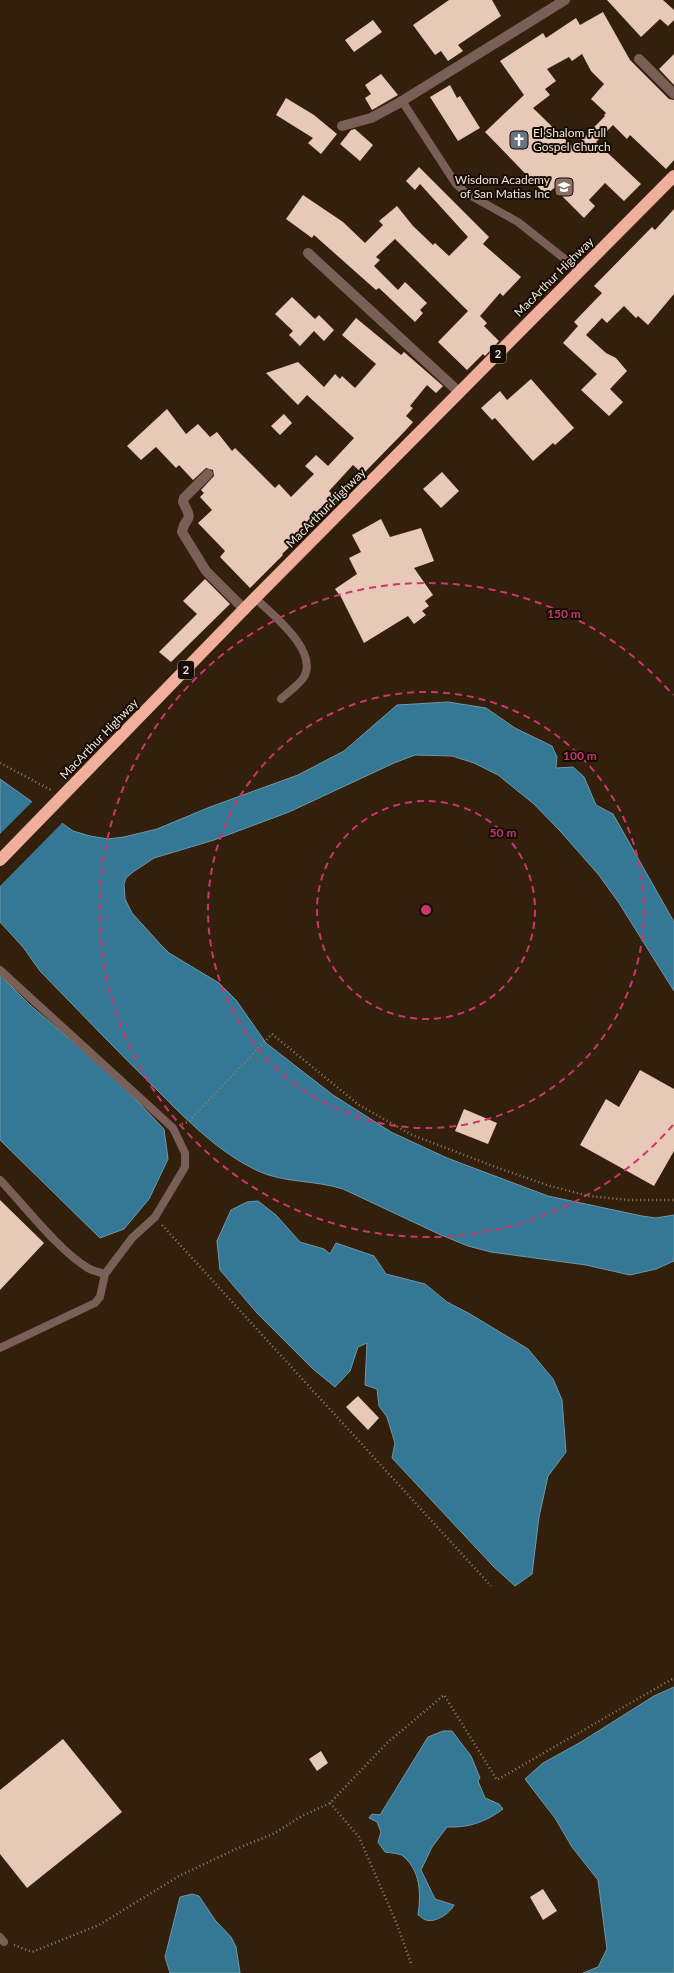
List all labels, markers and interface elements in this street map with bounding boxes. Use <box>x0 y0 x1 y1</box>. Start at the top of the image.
place label: El Shalom Full Gospel Church <box>533 125 611 154</box>
church icon: El Shalom Full Gospel Church <box>508 129 530 151</box>
place label: Wisdom Academy of San Matias Inc <box>455 172 551 201</box>
school or university icon: Wisdom Academy of San Matias Inc <box>553 176 575 198</box>
street label: MacArthur Highway <box>511 233 597 320</box>
road number: 2 <box>490 345 506 363</box>
street label: MacArthur Highway <box>283 464 369 551</box>
text: 150 m <box>547 606 581 621</box>
road number: 2 <box>178 661 194 679</box>
street label: MacArthur Highway <box>56 695 141 782</box>
text: 100 m <box>563 748 597 763</box>
text: 50 m <box>490 825 516 840</box>
centre of rings <box>419 903 433 917</box>

